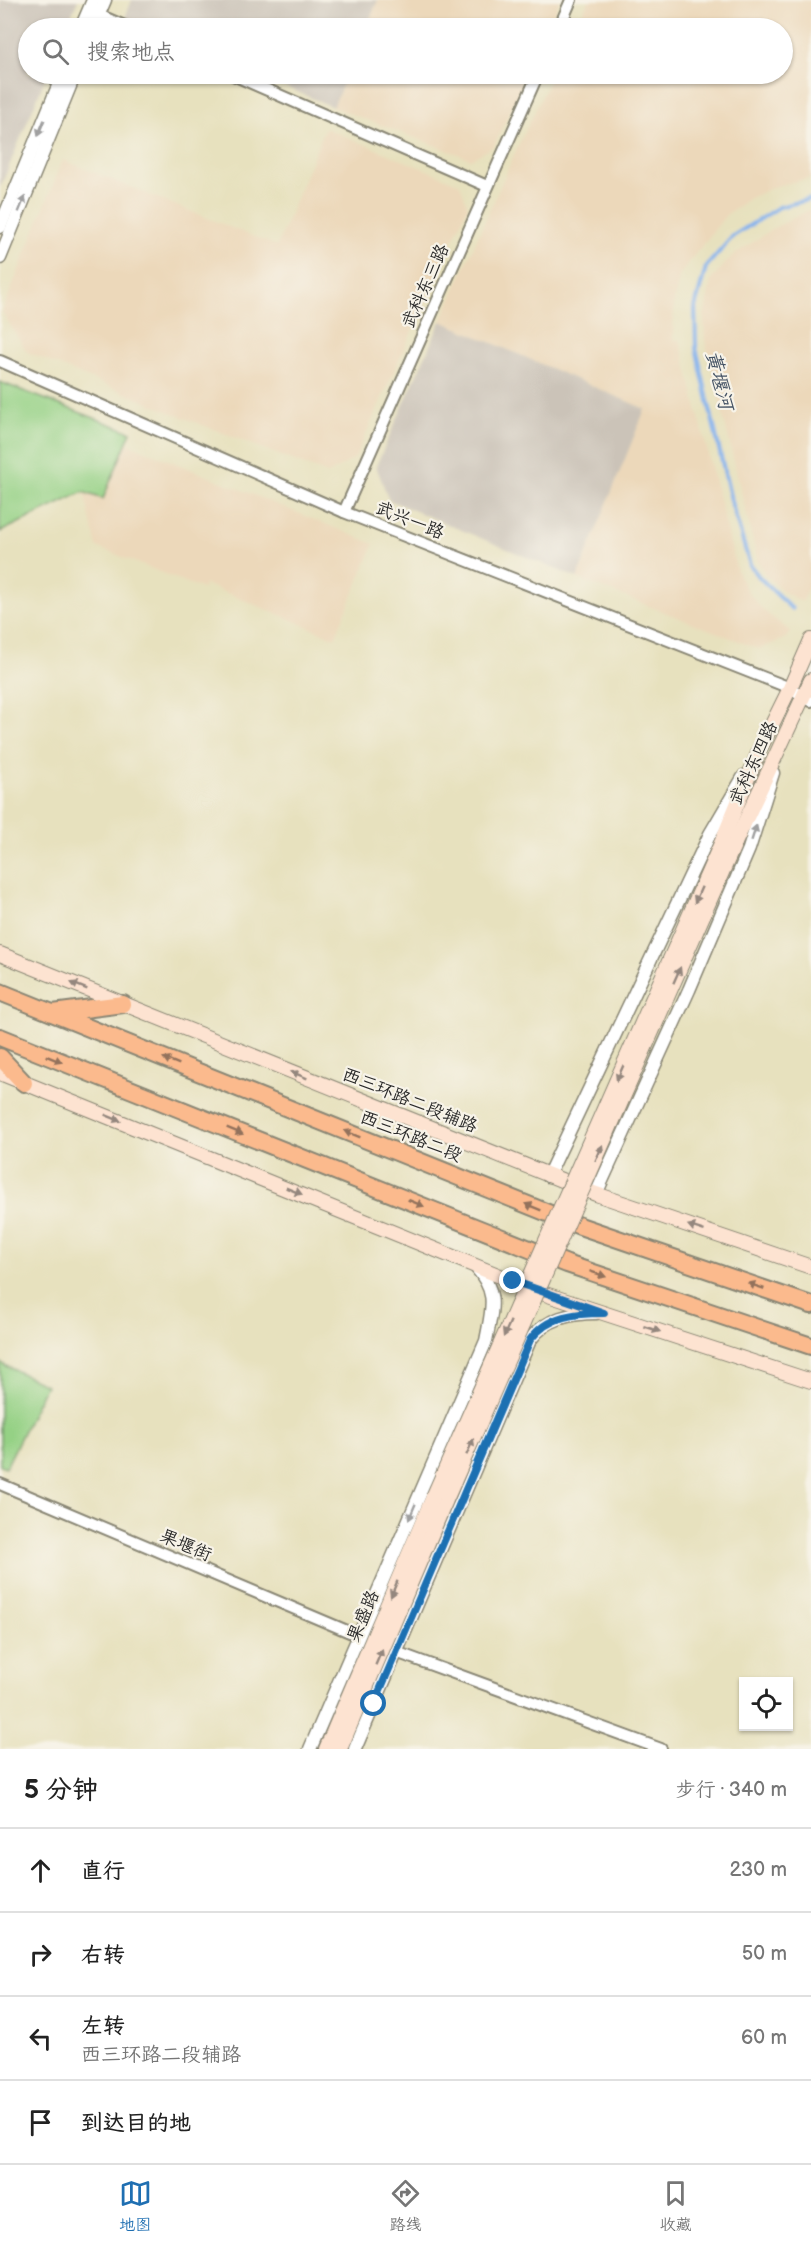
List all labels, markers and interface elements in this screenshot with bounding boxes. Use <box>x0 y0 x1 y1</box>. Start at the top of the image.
search box <box>18 18 793 84</box>
icon: search <box>39 35 72 68</box>
text: 搜索地点 <box>87 39 175 66</box>
one-way arrow <box>36 119 46 137</box>
one-way arrow <box>17 194 27 212</box>
street label: 武科东三路 <box>398 241 453 332</box>
water label: 黄堰河 <box>700 348 739 415</box>
street label: 武兴一路 <box>373 497 447 544</box>
street label: 武科东四路 <box>725 718 782 808</box>
one-way arrow <box>750 824 759 842</box>
one-way arrow <box>693 886 702 904</box>
one-way arrow <box>673 966 682 983</box>
one-way arrow <box>70 981 88 990</box>
one-way arrow <box>46 1054 64 1064</box>
one-way arrow <box>162 1056 180 1065</box>
street label: 西三环路二段辅路 <box>339 1063 481 1137</box>
one-way arrow <box>615 1065 624 1082</box>
one-way arrow <box>289 1070 307 1080</box>
street label: 西三环路二段 <box>357 1106 465 1166</box>
one-way arrow <box>104 1114 122 1123</box>
one-way arrow <box>227 1126 245 1136</box>
one-way arrow <box>342 1129 360 1139</box>
one-way arrow <box>595 1144 604 1162</box>
one-way arrow <box>285 1186 303 1196</box>
one-way arrow <box>408 1199 426 1209</box>
one-way arrow <box>523 1202 541 1212</box>
one-way arrow <box>687 1223 705 1233</box>
route end <box>499 1267 525 1293</box>
one-way arrow <box>589 1270 607 1279</box>
one-way arrow <box>747 1281 765 1291</box>
one-way arrow <box>502 1320 512 1338</box>
one-way arrow <box>643 1324 661 1334</box>
one-way arrow <box>465 1438 474 1455</box>
one-way arrow <box>407 1503 417 1521</box>
street label: 果堰街 <box>157 1525 215 1566</box>
one-way arrow <box>389 1581 399 1599</box>
street label: 果盛路 <box>343 1587 384 1645</box>
one-way arrow <box>374 1647 384 1665</box>
map controls <box>739 1677 793 1731</box>
button: locate <box>739 1677 793 1731</box>
route start <box>360 1690 386 1716</box>
text: 5 分钟 <box>24 1775 98 1806</box>
text: 步行 · 340 m <box>676 1778 787 1802</box>
icon: ahead <box>24 1854 57 1887</box>
text: 直行 <box>81 1858 125 1885</box>
text: 230 m <box>730 1858 787 1882</box>
icon: right <box>24 1938 57 1971</box>
text: 右转 <box>81 1942 125 1969</box>
text: 50 m <box>742 1942 787 1966</box>
text: 左转 <box>81 2013 125 2040</box>
icon: left <box>24 2022 57 2055</box>
text: 60 m <box>741 2026 787 2050</box>
text: 西三环路二段辅路 <box>81 2043 241 2067</box>
icon: arrive <box>24 2106 57 2139</box>
text: 到达目的地 <box>81 2110 191 2137</box>
tab: 地图 <box>119 2177 152 2235</box>
tab: 路线 <box>389 2177 422 2235</box>
tab: 收藏 <box>659 2177 692 2235</box>

